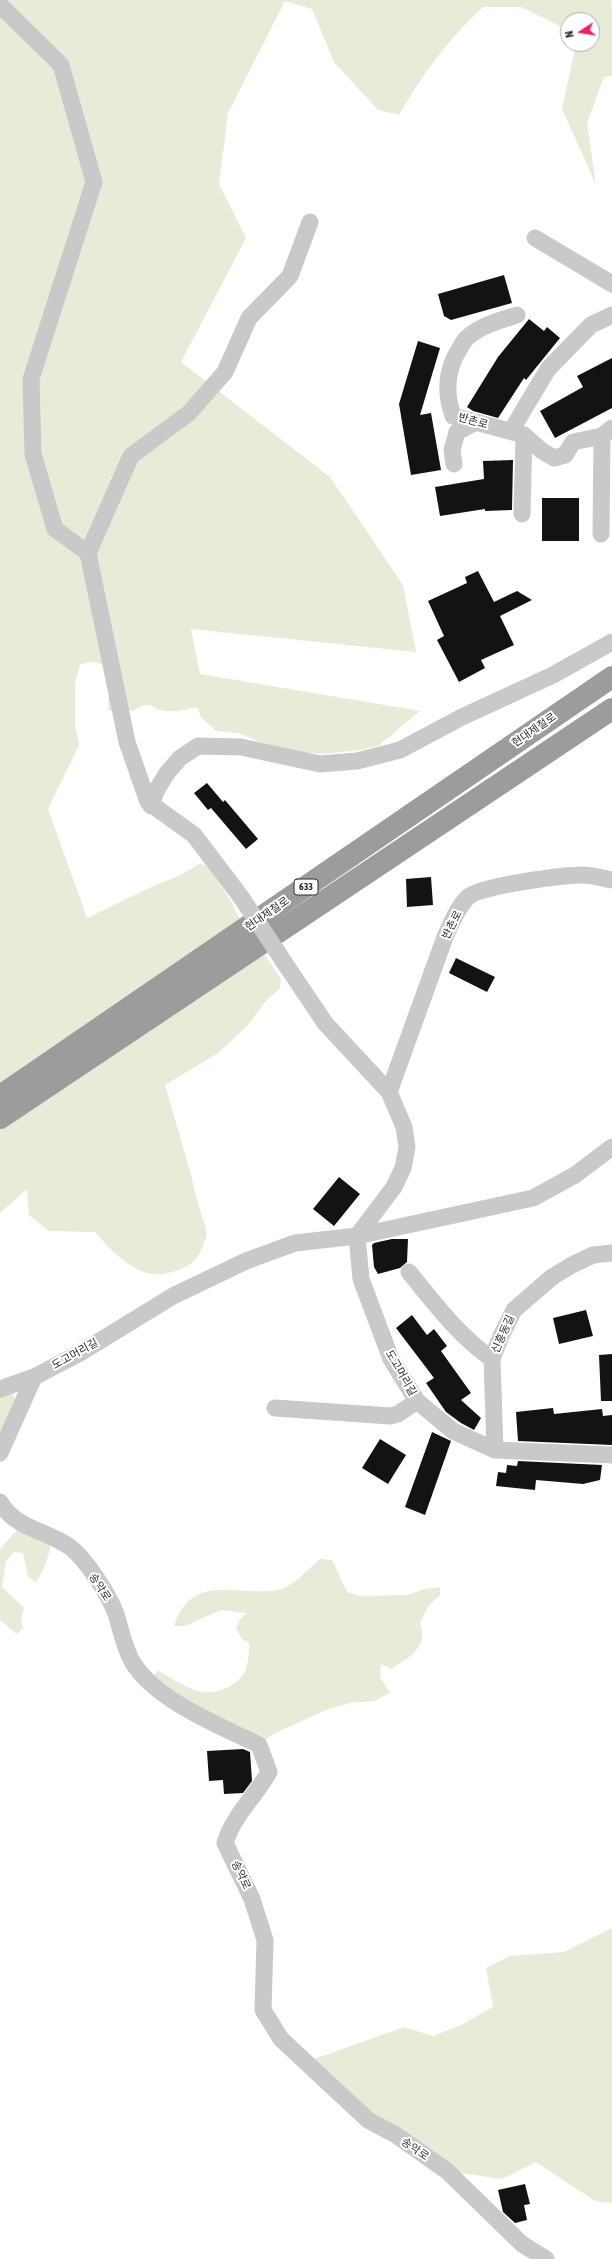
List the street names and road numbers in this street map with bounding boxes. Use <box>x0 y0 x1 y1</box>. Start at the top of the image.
street label: 반촌로 <box>457 410 489 432</box>
street label: 현대제철로 <box>509 710 559 750</box>
road number: 633 <box>294 879 318 895</box>
street label: 현대제철로 <box>242 894 292 934</box>
street label: 반촌로 <box>439 908 465 942</box>
street label: 신흥동길 <box>489 1313 517 1355</box>
street label: 도고머리길 <box>50 1336 100 1372</box>
street label: 도고머리길 <box>383 1348 419 1398</box>
street label: 송악로 <box>86 1571 114 1603</box>
street label: 송악로 <box>229 1858 253 1892</box>
street label: 송악로 <box>399 2135 431 2163</box>

